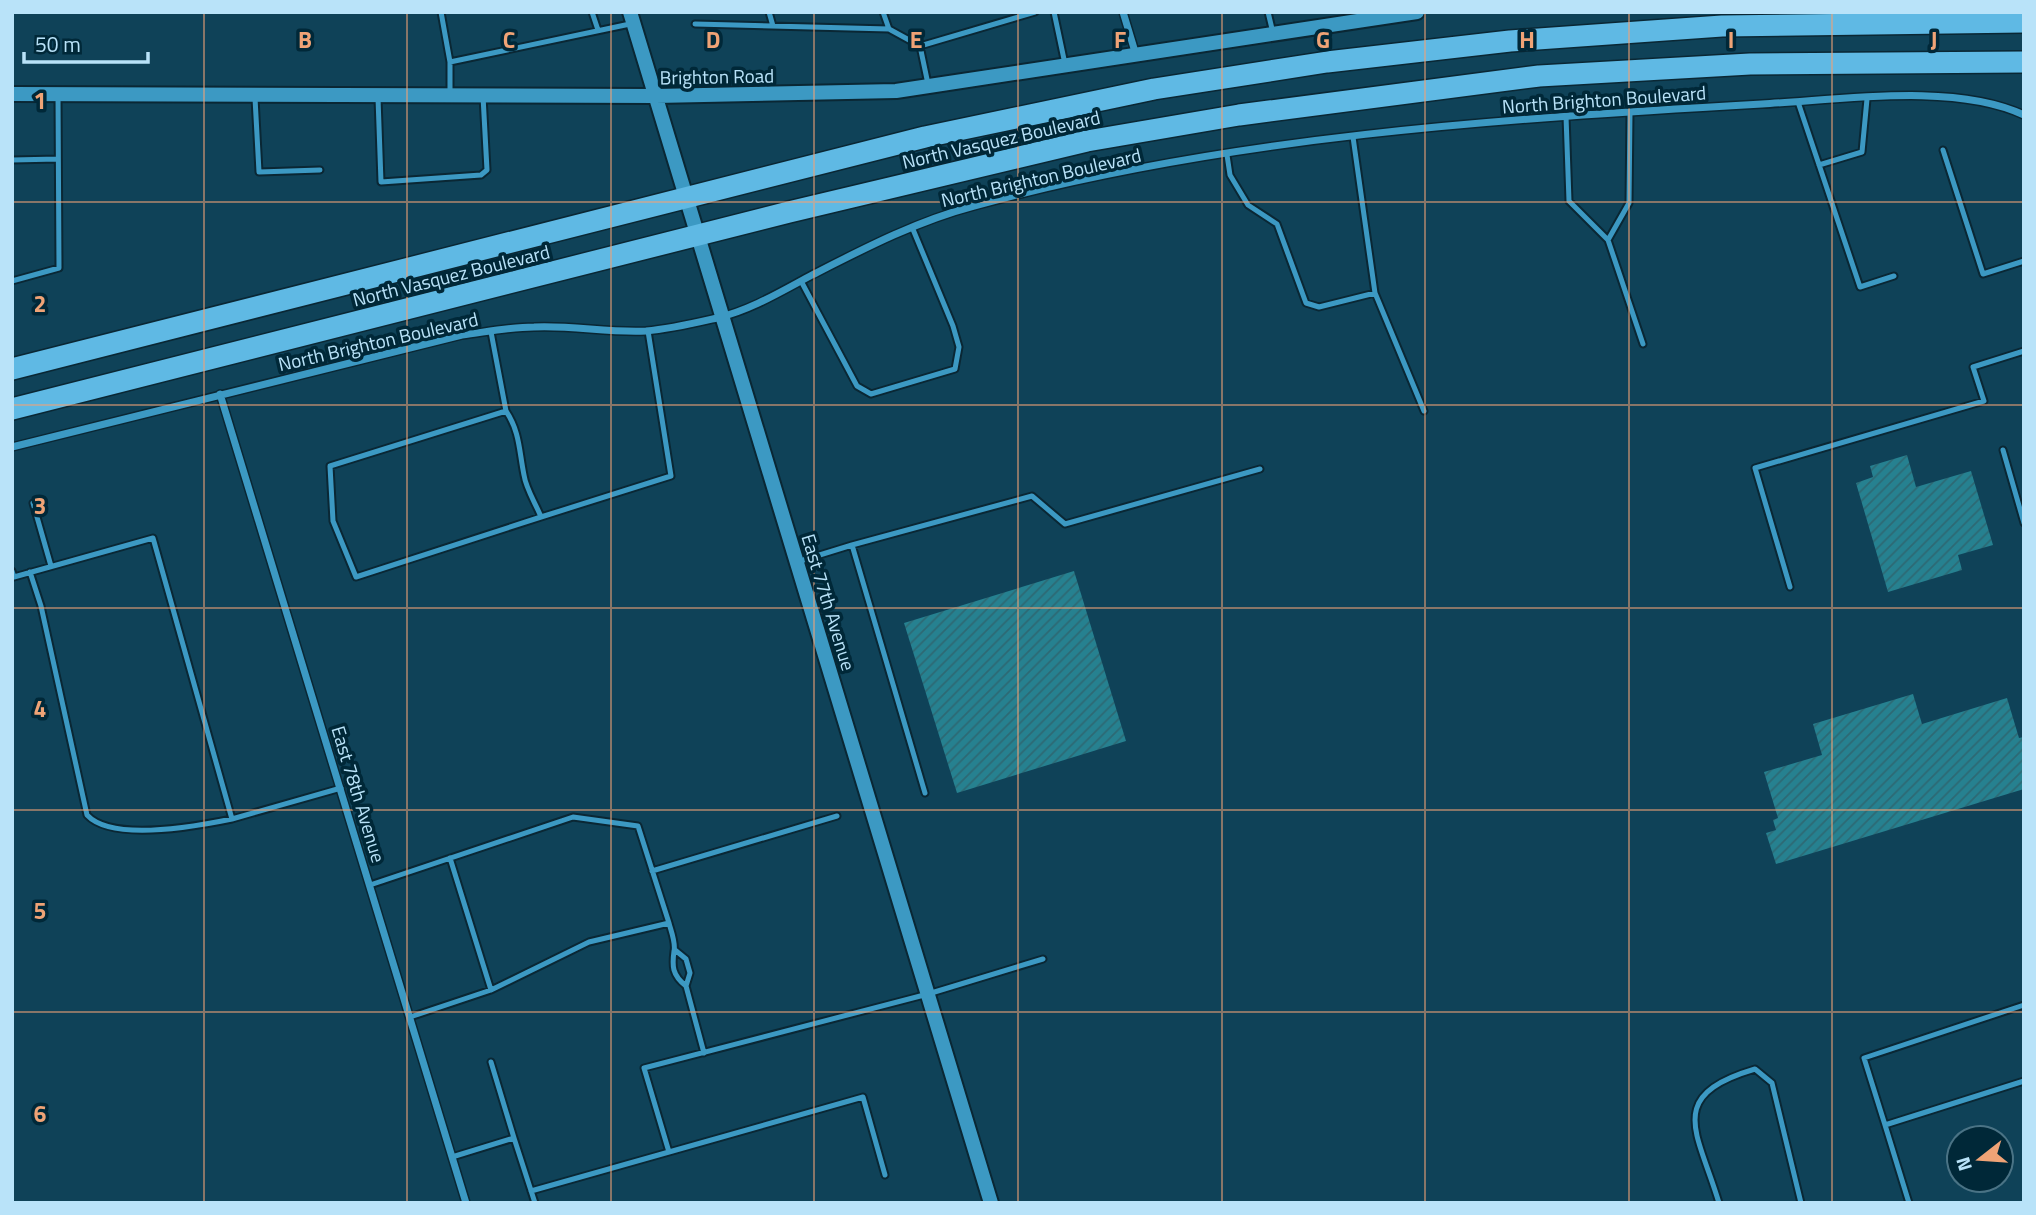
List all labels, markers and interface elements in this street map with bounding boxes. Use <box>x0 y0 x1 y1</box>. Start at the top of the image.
scale bar <box>24 21 149 65</box>
text: B <box>298 22 312 57</box>
text: C <box>503 22 515 57</box>
text: D <box>706 22 720 57</box>
text: E <box>910 22 922 57</box>
text: F <box>1114 22 1126 57</box>
text: G <box>1316 22 1330 57</box>
text: H <box>1519 22 1535 57</box>
text: I <box>1728 22 1734 57</box>
text: J <box>1931 22 1937 57</box>
text: 50 m <box>35 28 81 60</box>
street label: Brighton Road <box>659 61 775 91</box>
street label: North Brighton Boulevard <box>1501 77 1707 121</box>
text: 1 <box>34 83 46 118</box>
street label: North Vasquez Boulevard <box>899 102 1103 176</box>
street label: North Brighton Boulevard <box>938 140 1144 214</box>
street label: North Vasquez Boulevard <box>349 236 553 314</box>
text: 2 <box>34 286 46 321</box>
street label: North Brighton Boulevard <box>275 304 481 378</box>
text: 3 <box>34 488 46 523</box>
street label: East 77th Avenue <box>794 530 864 674</box>
text: 4 <box>34 691 46 726</box>
street label: East 78th Avenue <box>324 722 394 866</box>
text: 5 <box>34 893 46 928</box>
text: 6 <box>34 1096 47 1131</box>
north arrow <box>1945 1124 2015 1194</box>
text: N <box>1947 1154 1979 1175</box>

